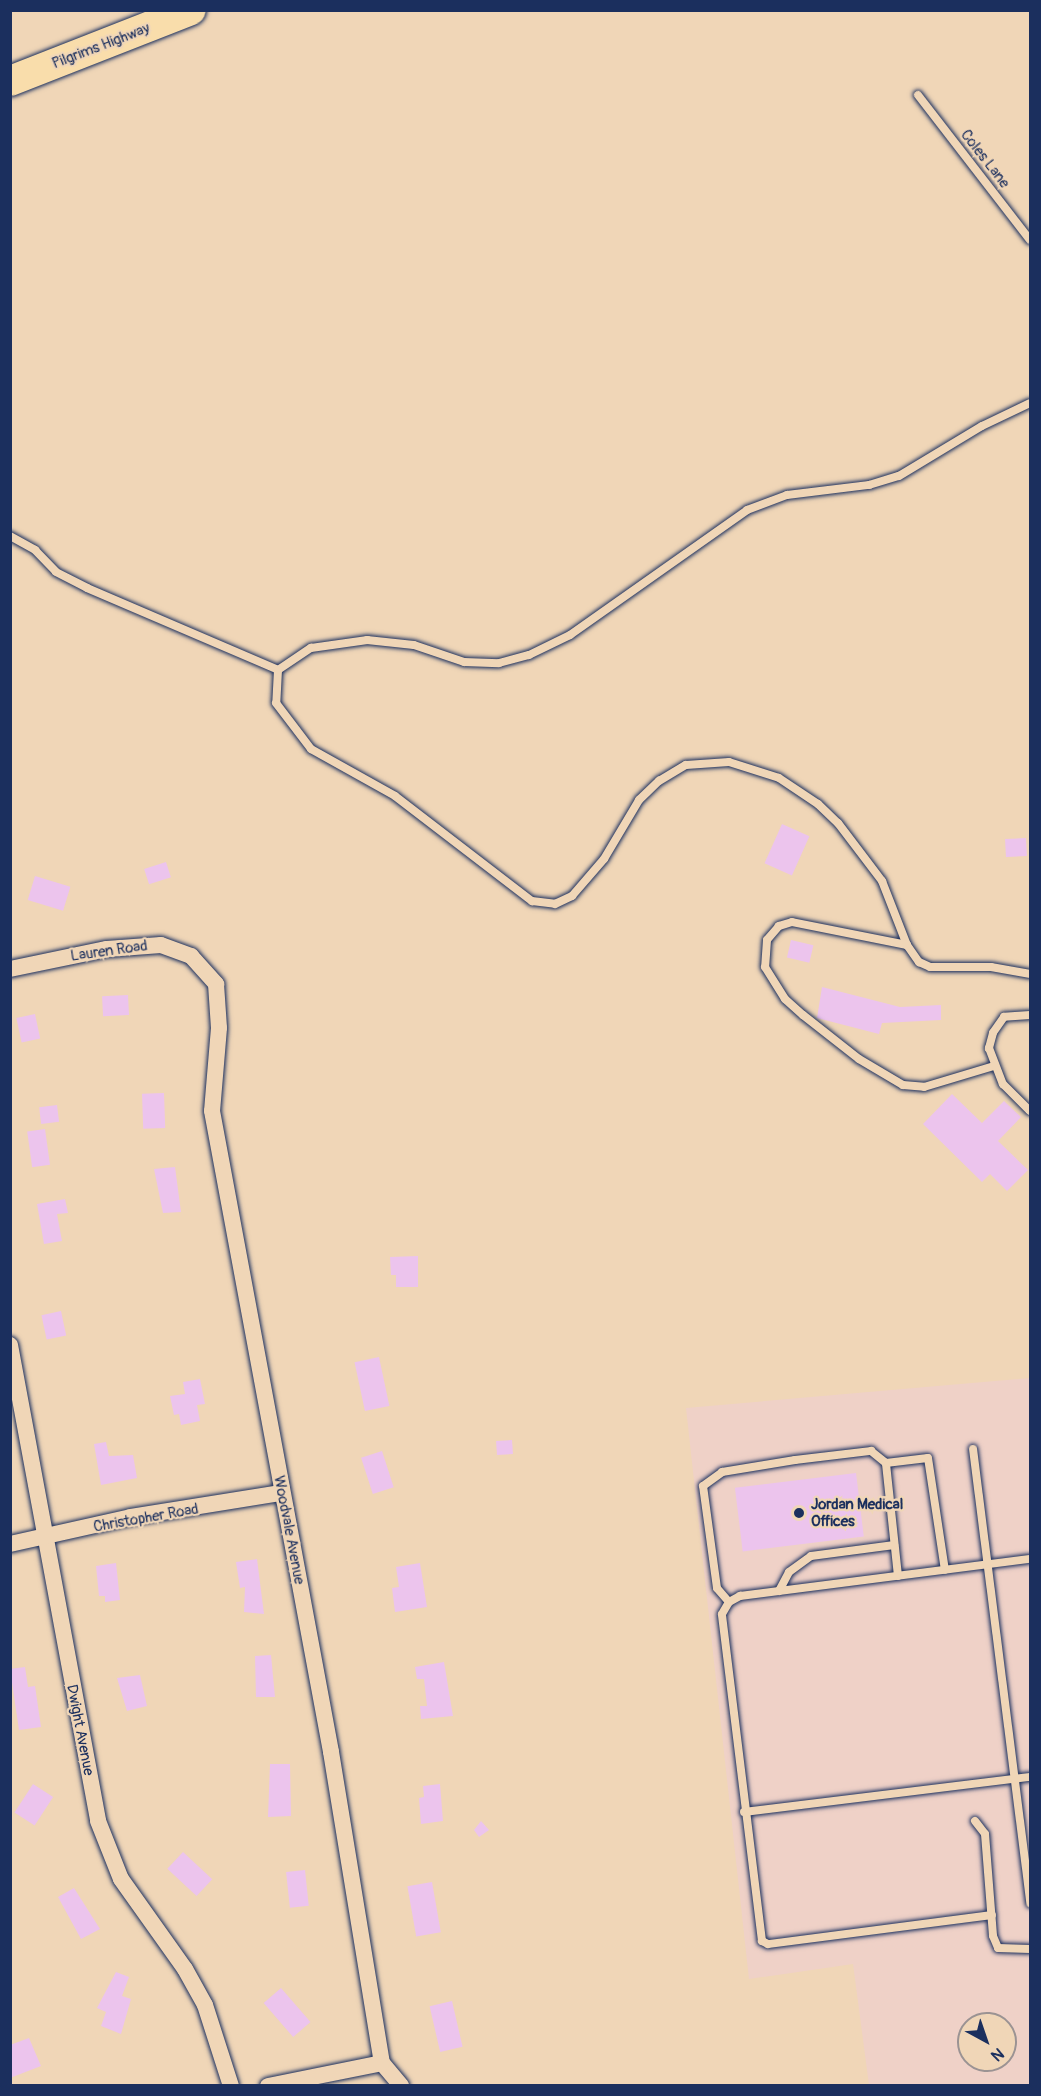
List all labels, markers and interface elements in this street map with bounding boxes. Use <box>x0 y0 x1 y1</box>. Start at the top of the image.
street label: Pilgrims Highway <box>50 19 152 73</box>
street label: Coles Lane <box>957 126 1013 192</box>
street label: Lauren Road <box>69 937 149 965</box>
street label: Woodvale Avenue <box>270 1474 308 1586</box>
place label: Jordan Medical Offices <box>811 1495 903 1530</box>
street label: Christopher Road <box>92 1500 200 1536</box>
marker: Jordan Medical Offices <box>792 1506 806 1520</box>
street label: Dwight Avenue <box>62 1683 98 1777</box>
north arrow <box>957 2012 1017 2072</box>
text: N <box>987 2043 1008 2065</box>

